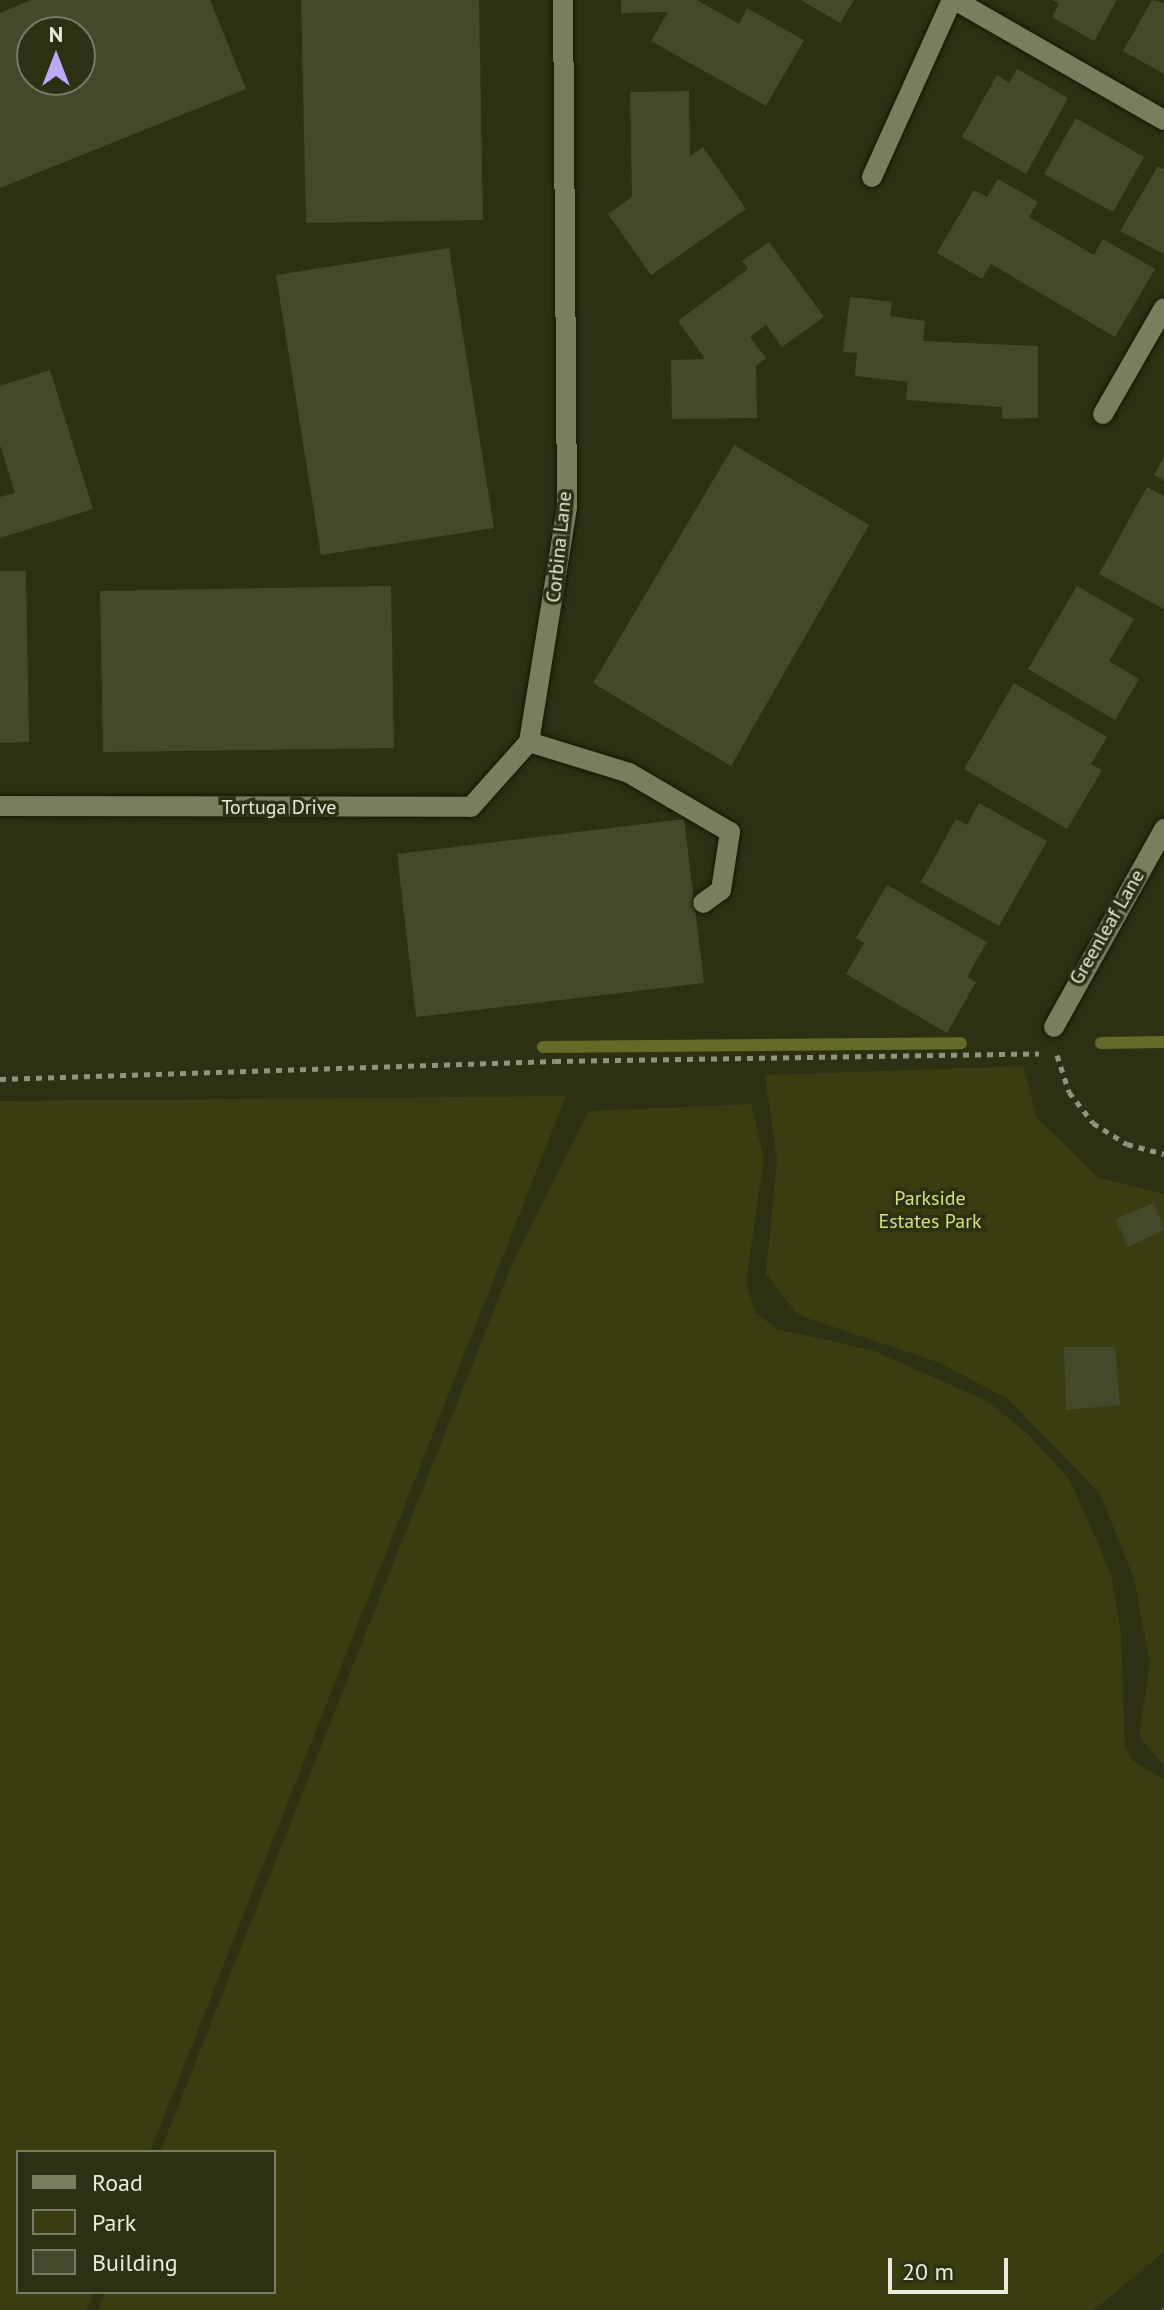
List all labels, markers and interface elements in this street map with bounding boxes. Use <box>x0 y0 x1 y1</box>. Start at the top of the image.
north arrow <box>16 16 96 96</box>
text: N <box>49 20 63 48</box>
street label: Corbina Lane <box>541 490 577 604</box>
street label: Tortuga Drive <box>221 795 337 819</box>
street label: Greenleaf Lane <box>1064 865 1150 989</box>
park label: Parkside Estates Park <box>878 1186 982 1233</box>
legend <box>16 2150 276 2294</box>
text: Road <box>92 2167 143 2198</box>
text: Park <box>92 2207 136 2238</box>
scale bar <box>892 2242 1012 2292</box>
text: Building <box>92 2247 178 2278</box>
text: 20 m <box>902 2256 954 2287</box>

